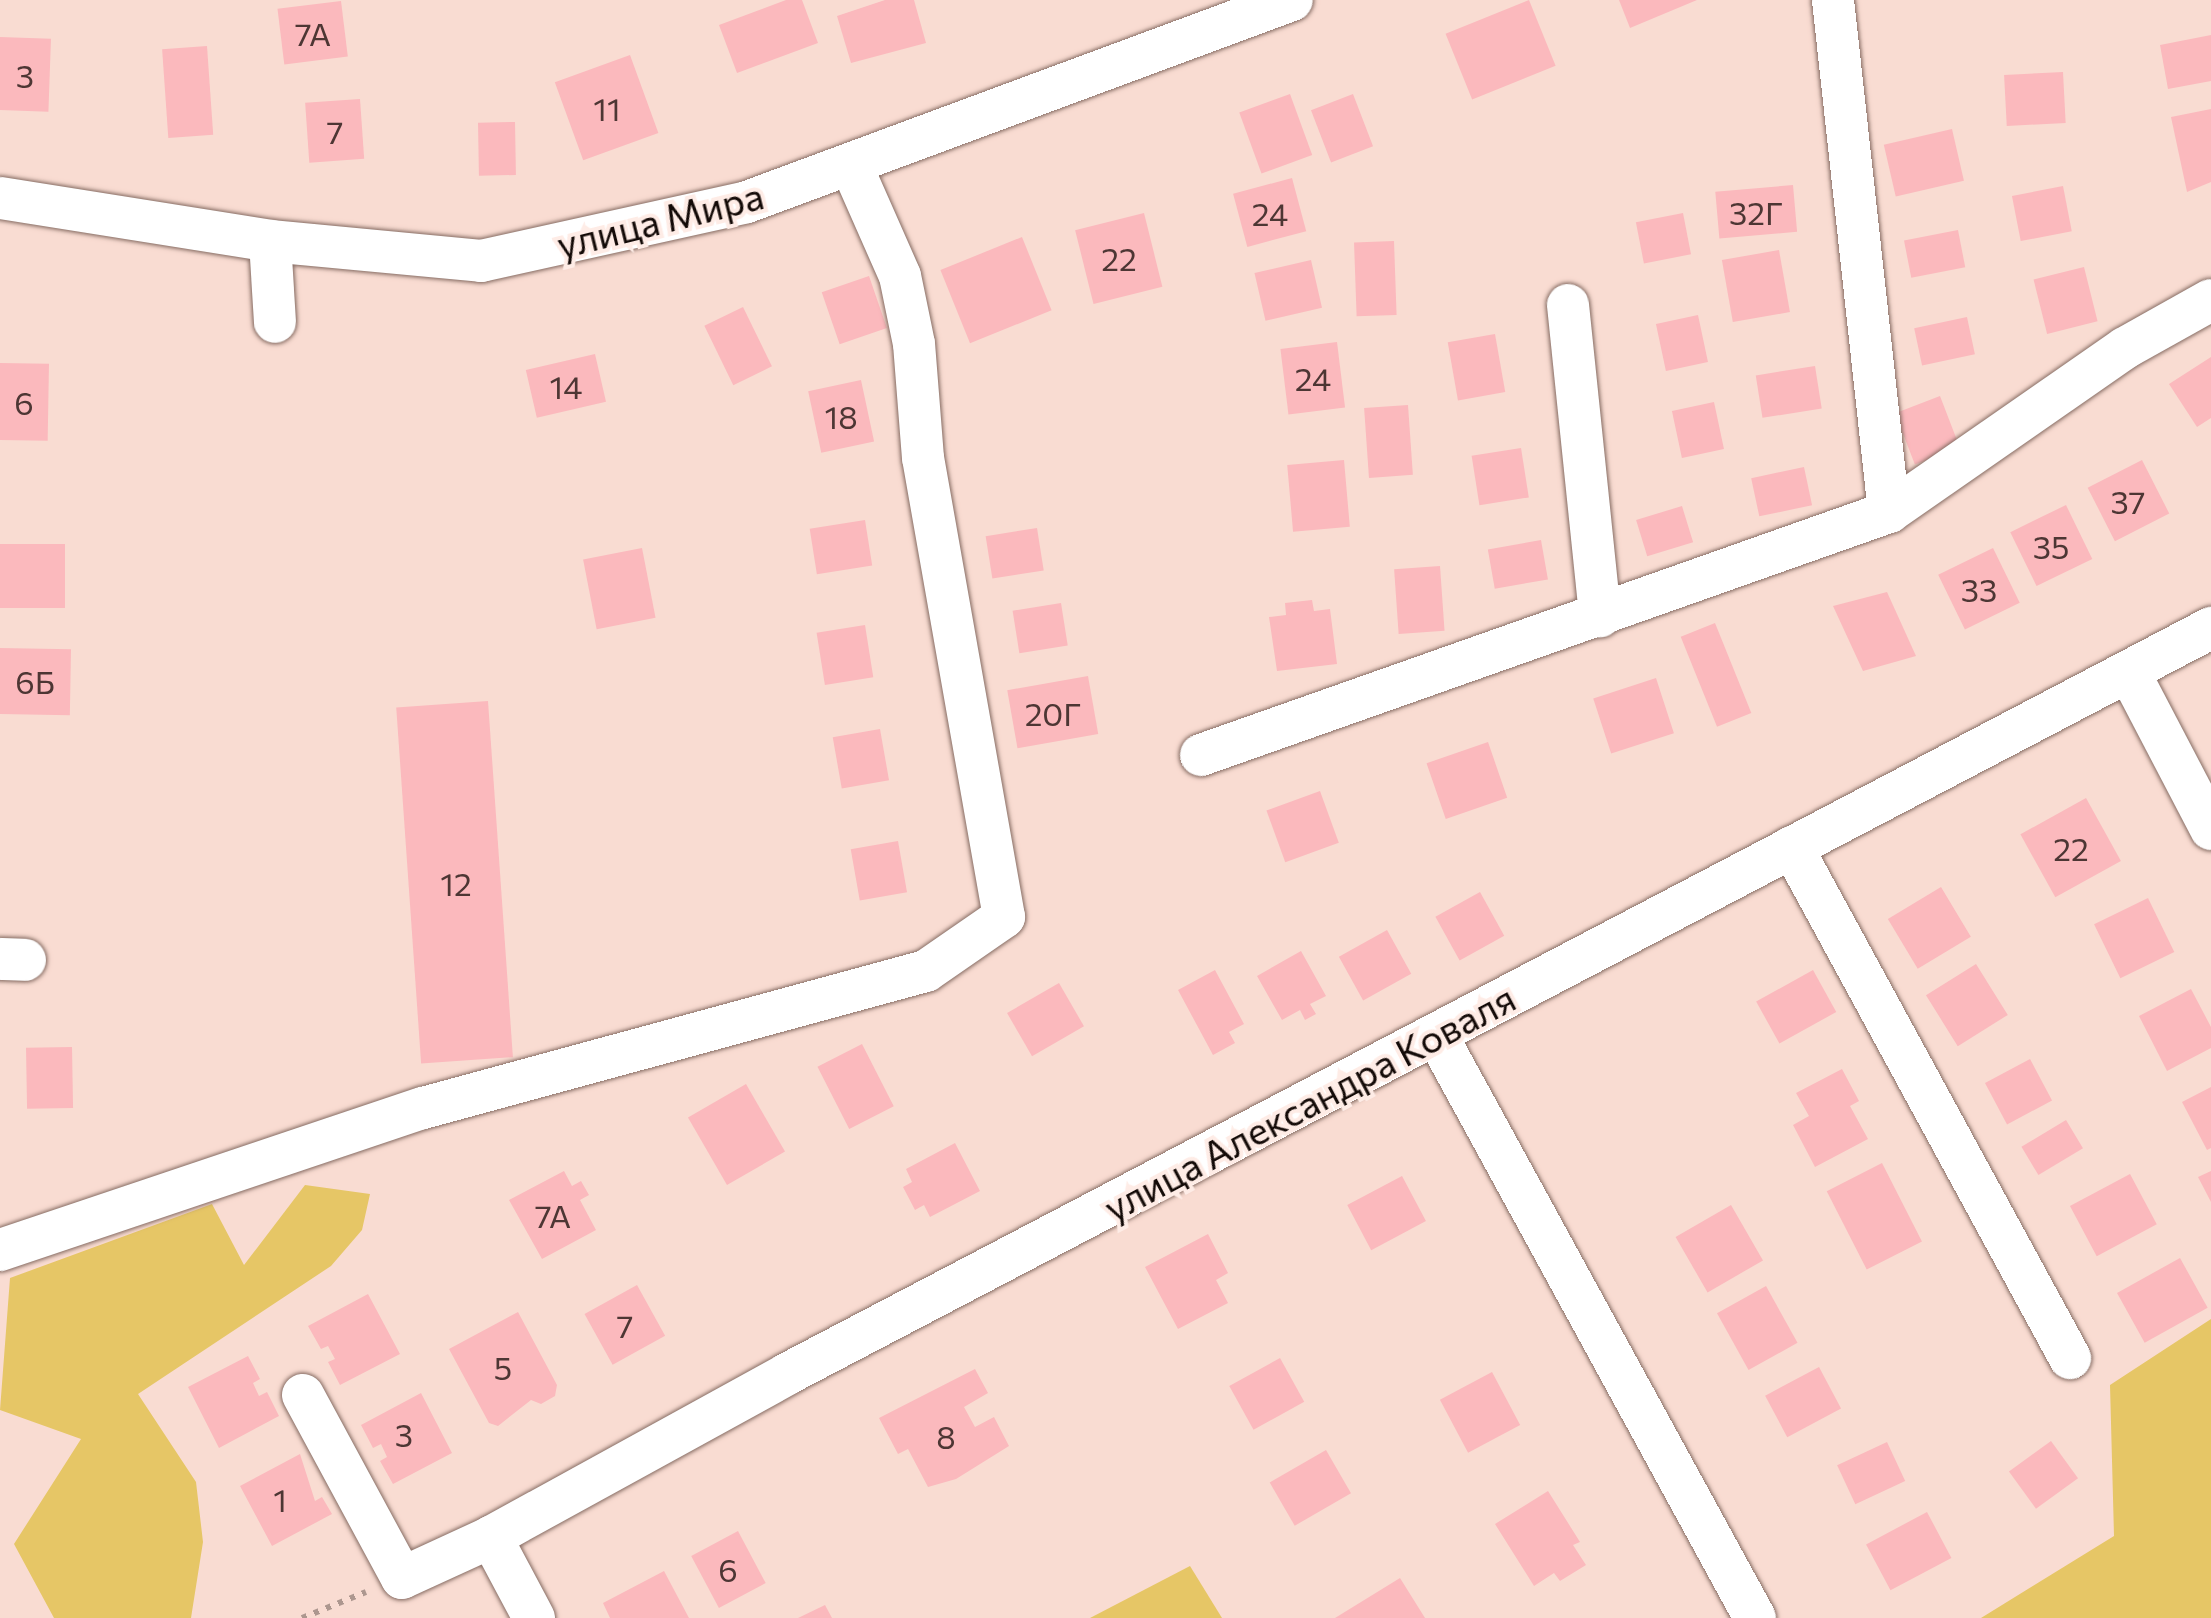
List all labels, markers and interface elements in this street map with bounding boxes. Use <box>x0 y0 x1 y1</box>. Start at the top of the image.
house number: 7А <box>295 14 331 52</box>
house number: 3 <box>16 56 34 94</box>
house number: 11 <box>593 89 621 127</box>
house number: 7 <box>327 112 343 150</box>
street label: улица Мира <box>552 171 768 267</box>
house number: 32Г <box>1729 193 1783 231</box>
house number: 24 <box>1252 194 1288 232</box>
house number: 22 <box>1101 239 1137 277</box>
house number: 24 <box>1295 359 1331 397</box>
house number: 14 <box>550 367 582 405</box>
house number: 6 <box>14 383 34 421</box>
house number: 18 <box>824 397 858 435</box>
house number: 37 <box>2110 482 2146 520</box>
house number: 35 <box>2033 527 2069 565</box>
house number: 33 <box>1961 570 1997 608</box>
house number: 6Б <box>15 662 55 700</box>
house number: 20Г <box>1025 694 1081 732</box>
house number: 22 <box>2053 829 2089 867</box>
house number: 12 <box>440 864 472 902</box>
street label: улица Александра Коваля <box>1096 974 1522 1230</box>
house number: 7А <box>535 1196 571 1234</box>
house number: 7 <box>617 1306 633 1344</box>
house number: 5 <box>494 1348 512 1386</box>
house number: 3 <box>395 1415 413 1453</box>
house number: 8 <box>936 1417 956 1455</box>
house number: 1 <box>273 1480 287 1518</box>
house number: 6 <box>718 1550 738 1588</box>

